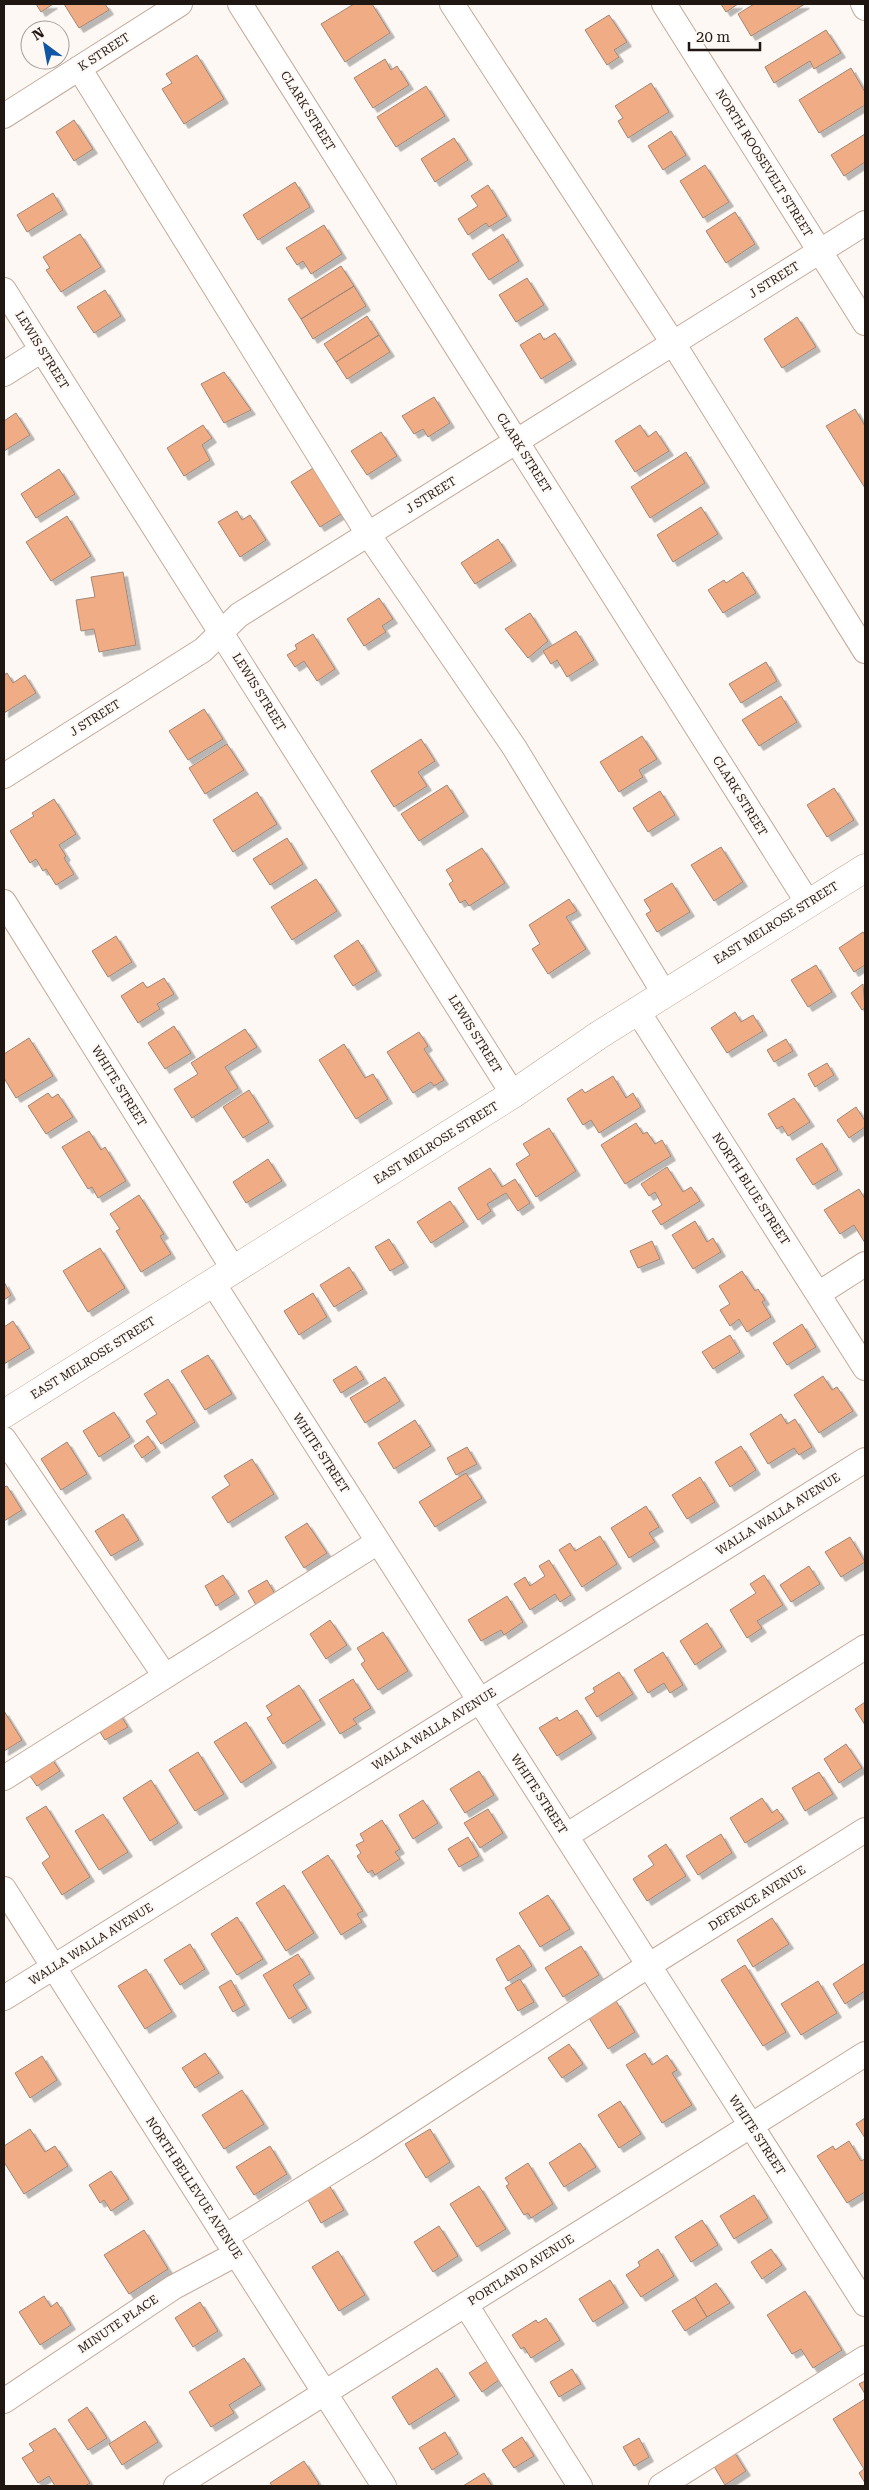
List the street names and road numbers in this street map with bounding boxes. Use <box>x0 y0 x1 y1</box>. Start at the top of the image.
street label: K STREET <box>76 30 132 74</box>
street label: CLARK STREET <box>278 68 338 154</box>
street label: NORTH ROOSEVELT STREET <box>713 87 815 239</box>
street label: J STREET <box>746 259 802 301</box>
street label: LEWIS STREET <box>12 308 72 392</box>
street label: CLARK STREET <box>494 410 554 496</box>
street label: J STREET <box>403 474 459 516</box>
street label: LEWIS STREET <box>229 650 289 734</box>
street label: J STREET <box>67 697 123 739</box>
street label: CLARK STREET <box>710 753 770 839</box>
street label: EAST MELROSE STREET <box>711 879 841 967</box>
street label: LEWIS STREET <box>445 992 505 1076</box>
street label: WHITE STREET <box>89 1043 149 1129</box>
street label: EAST MELROSE STREET <box>371 1099 501 1187</box>
street label: NORTH BLUE STREET <box>709 1130 793 1248</box>
street label: EAST MELROSE STREET <box>28 1314 158 1402</box>
street label: WHITE STREET <box>290 1410 352 1496</box>
street label: WALLA WALLA AVENUE <box>713 1470 843 1558</box>
street label: WALLA WALLA AVENUE <box>369 1685 499 1773</box>
street label: WHITE STREET <box>508 1751 570 1837</box>
street label: DEFENCE AVENUE <box>706 1863 808 1933</box>
street label: WALLA WALLA AVENUE <box>26 1900 156 1988</box>
street label: WHITE STREET <box>726 2092 788 2178</box>
street label: NORTH BELLEVUE AVENUE <box>143 2115 245 2261</box>
street label: PORTLAND AVENUE <box>465 2232 577 2308</box>
street label: MINUTE PLACE <box>75 2292 161 2356</box>

